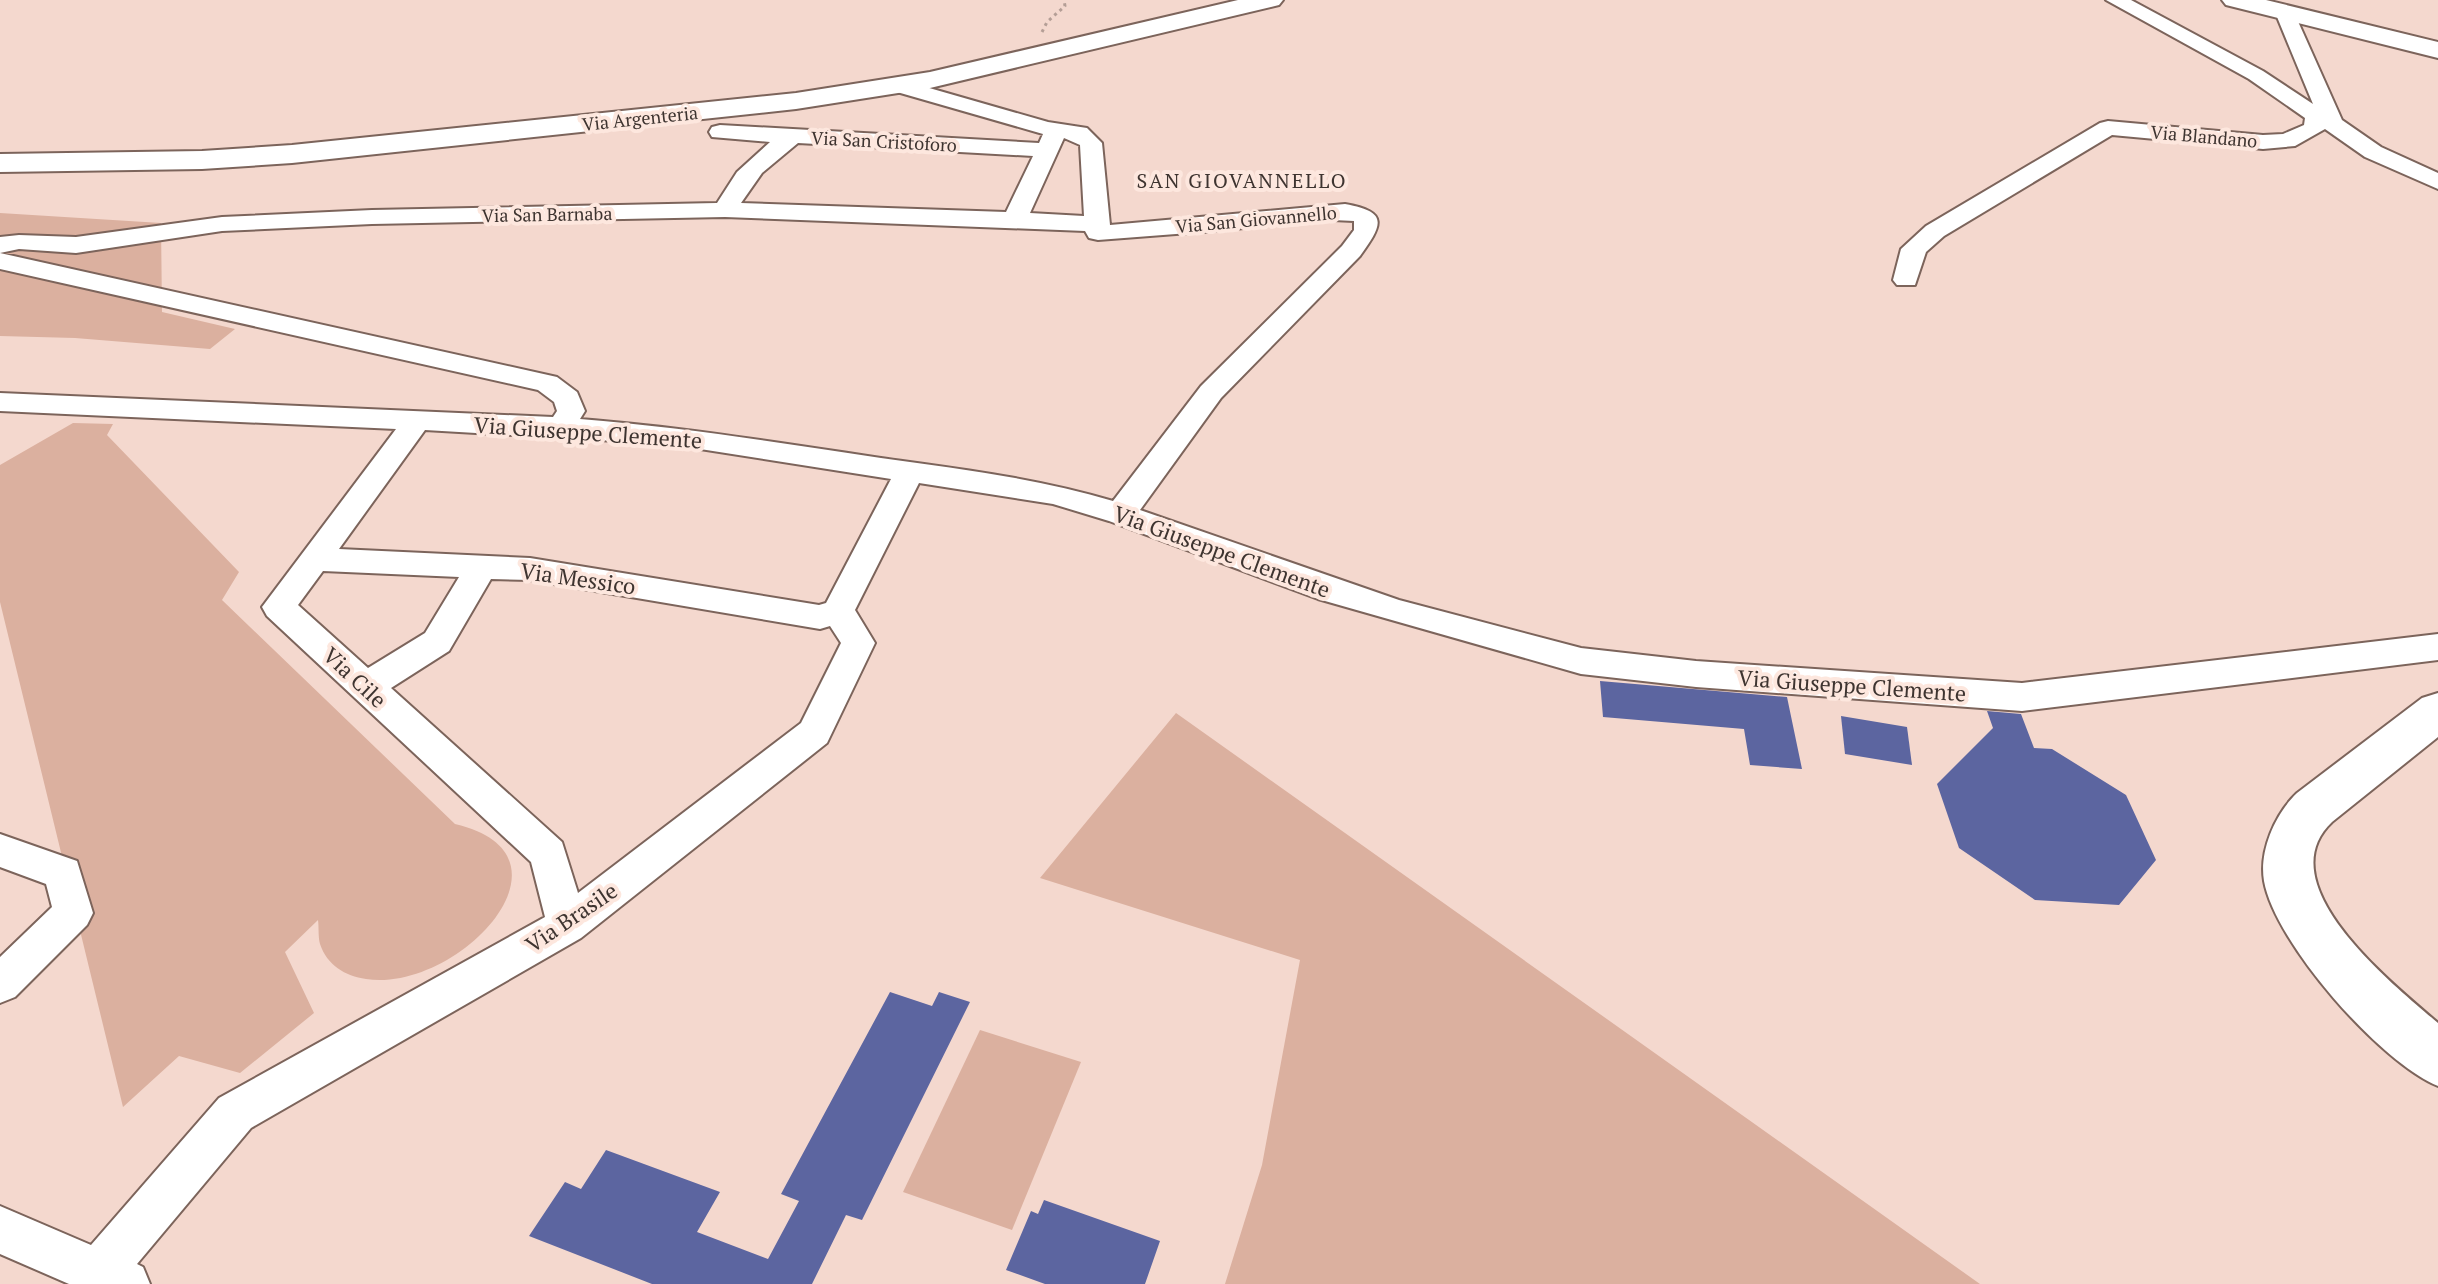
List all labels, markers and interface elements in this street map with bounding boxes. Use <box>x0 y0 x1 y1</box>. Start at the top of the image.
street label: Via Argenteria <box>581 100 699 136</box>
street label: Via Blandano <box>2150 119 2258 153</box>
street label: Via San Cristoforo <box>810 125 958 157</box>
district label: SAN GIOVANNELLO <box>1136 167 1348 194</box>
street label: Via San Giovannello <box>1174 200 1338 238</box>
street label: Via San Barnaba <box>481 201 613 227</box>
street label: Via Giuseppe Clemente <box>473 410 703 454</box>
street label: Via Giuseppe Clemente <box>1110 498 1334 604</box>
street label: Via Messico <box>519 556 637 600</box>
street label: Via Cile <box>317 640 393 714</box>
street label: Via Giuseppe Clemente <box>1737 663 1967 707</box>
street label: Via Brasile <box>519 876 623 958</box>

